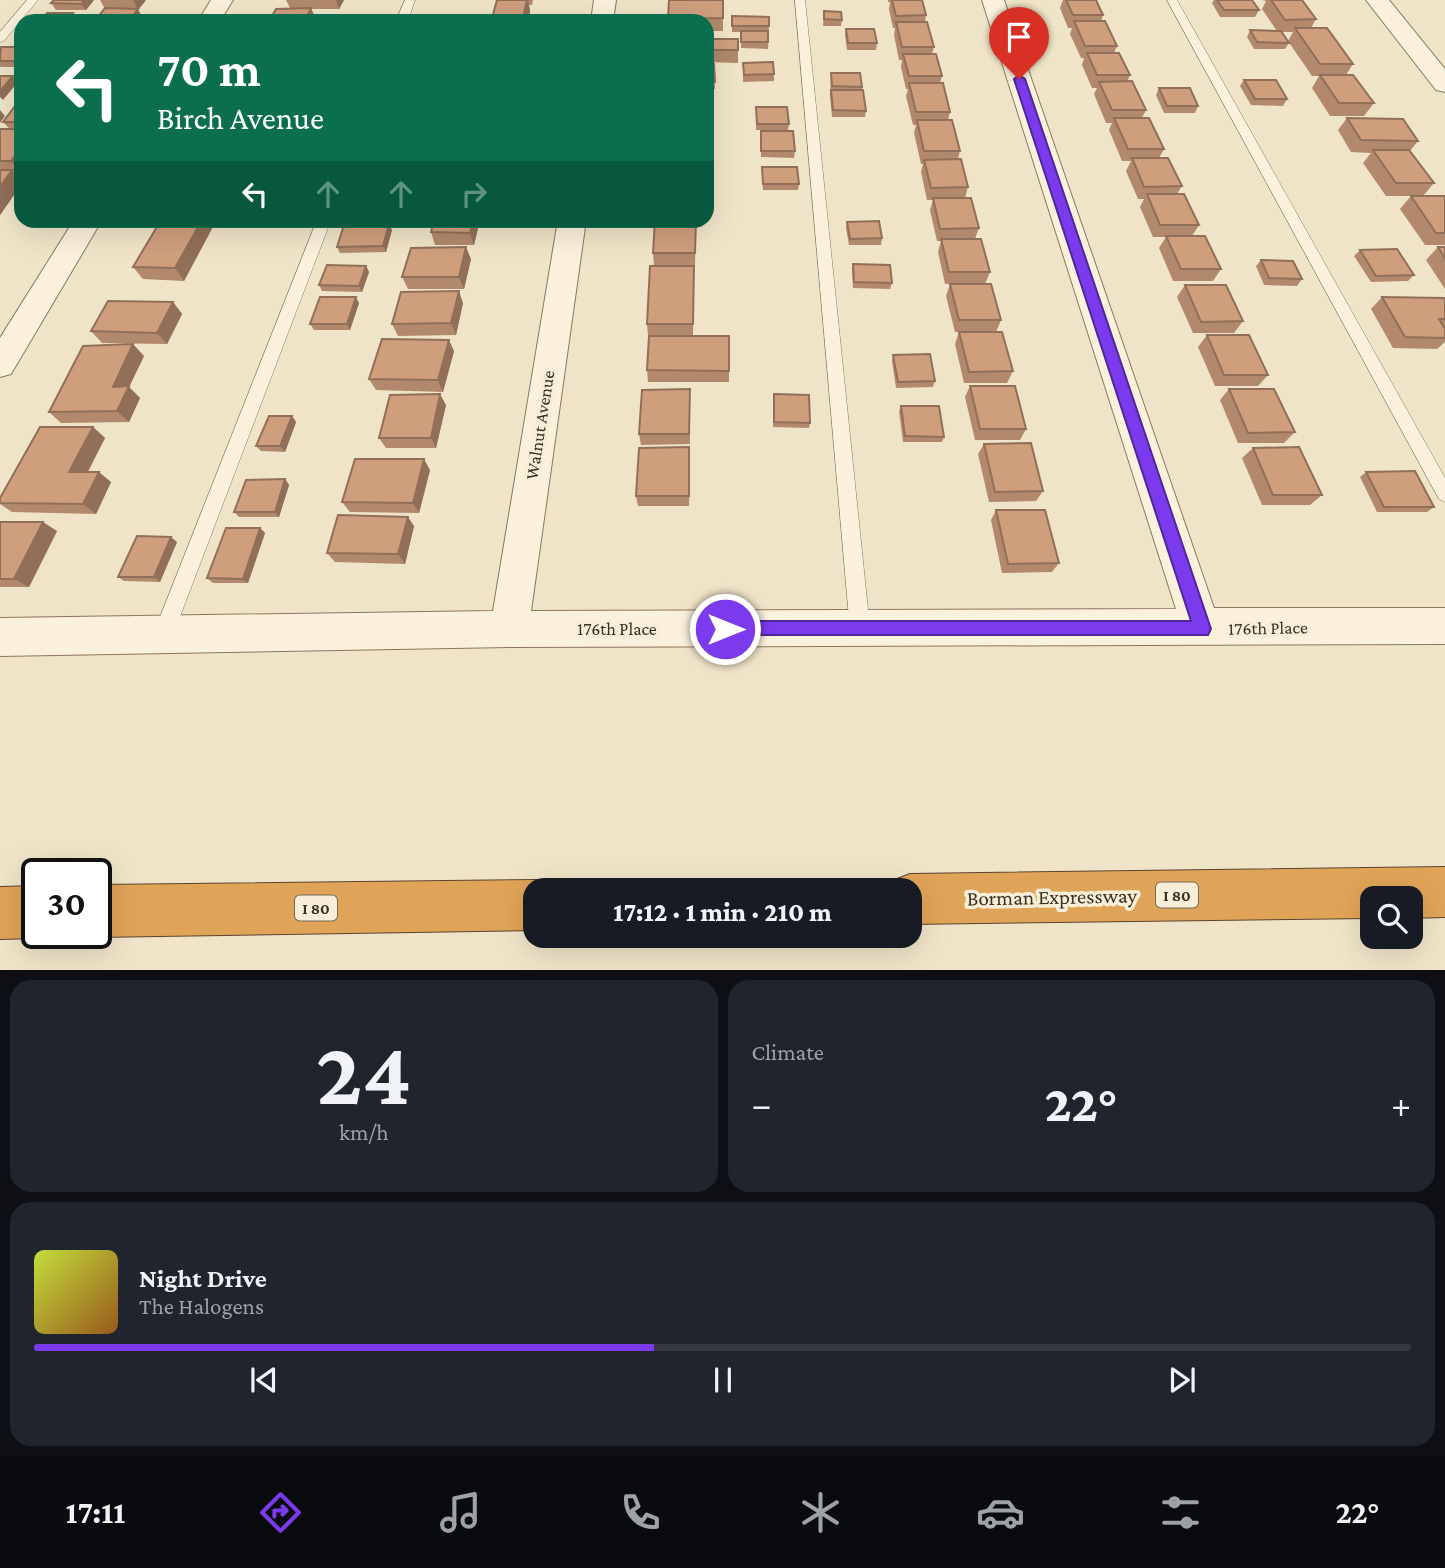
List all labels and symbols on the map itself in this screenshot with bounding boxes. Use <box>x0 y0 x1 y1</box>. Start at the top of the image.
pin <box>989 7 1049 79</box>
street label: Walnut Avenue <box>521 369 559 481</box>
position arrow <box>688 592 762 666</box>
street label: 176th Place <box>1228 617 1308 639</box>
street label: 176th Place <box>577 619 657 639</box>
speed limit sign: 30 <box>21 858 112 949</box>
road number: I 80 <box>1156 882 1198 908</box>
street label: Borman Expressway <box>967 884 1138 910</box>
road number: I 80 <box>295 896 337 920</box>

